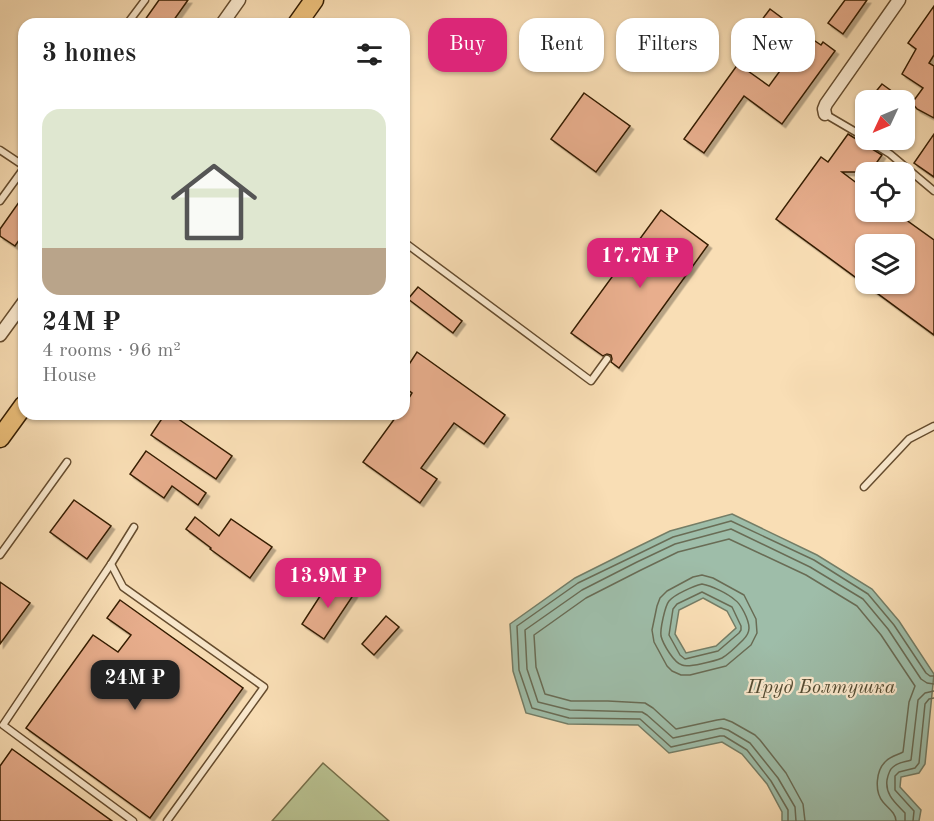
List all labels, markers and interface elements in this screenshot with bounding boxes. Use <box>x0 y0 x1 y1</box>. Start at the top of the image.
chip: Buy <box>428 18 507 72</box>
chip: Rent <box>519 18 604 72</box>
chip: Filters <box>616 18 719 72</box>
chip: New <box>731 18 815 72</box>
icon: filters <box>353 38 386 71</box>
text: 3 homes <box>42 41 136 67</box>
north arrow <box>855 90 915 150</box>
map controls <box>855 90 915 294</box>
icon: home <box>160 148 268 256</box>
button: locate <box>855 162 915 222</box>
button: layers <box>855 234 915 294</box>
pin: 17.7M ₽ <box>585 238 695 289</box>
text: 17.7M ₽ <box>601 247 679 267</box>
text: 24M ₽ <box>42 310 121 336</box>
text: 4 rooms · 96 m² <box>42 341 181 361</box>
text: House <box>42 366 96 386</box>
pin: 13.9M ₽ <box>273 558 383 609</box>
text: 13.9M ₽ <box>289 567 367 587</box>
pin: 24M ₽ <box>93 660 177 711</box>
text: 24M ₽ <box>105 669 165 689</box>
water label: Пруд Болтушка <box>746 678 896 698</box>

